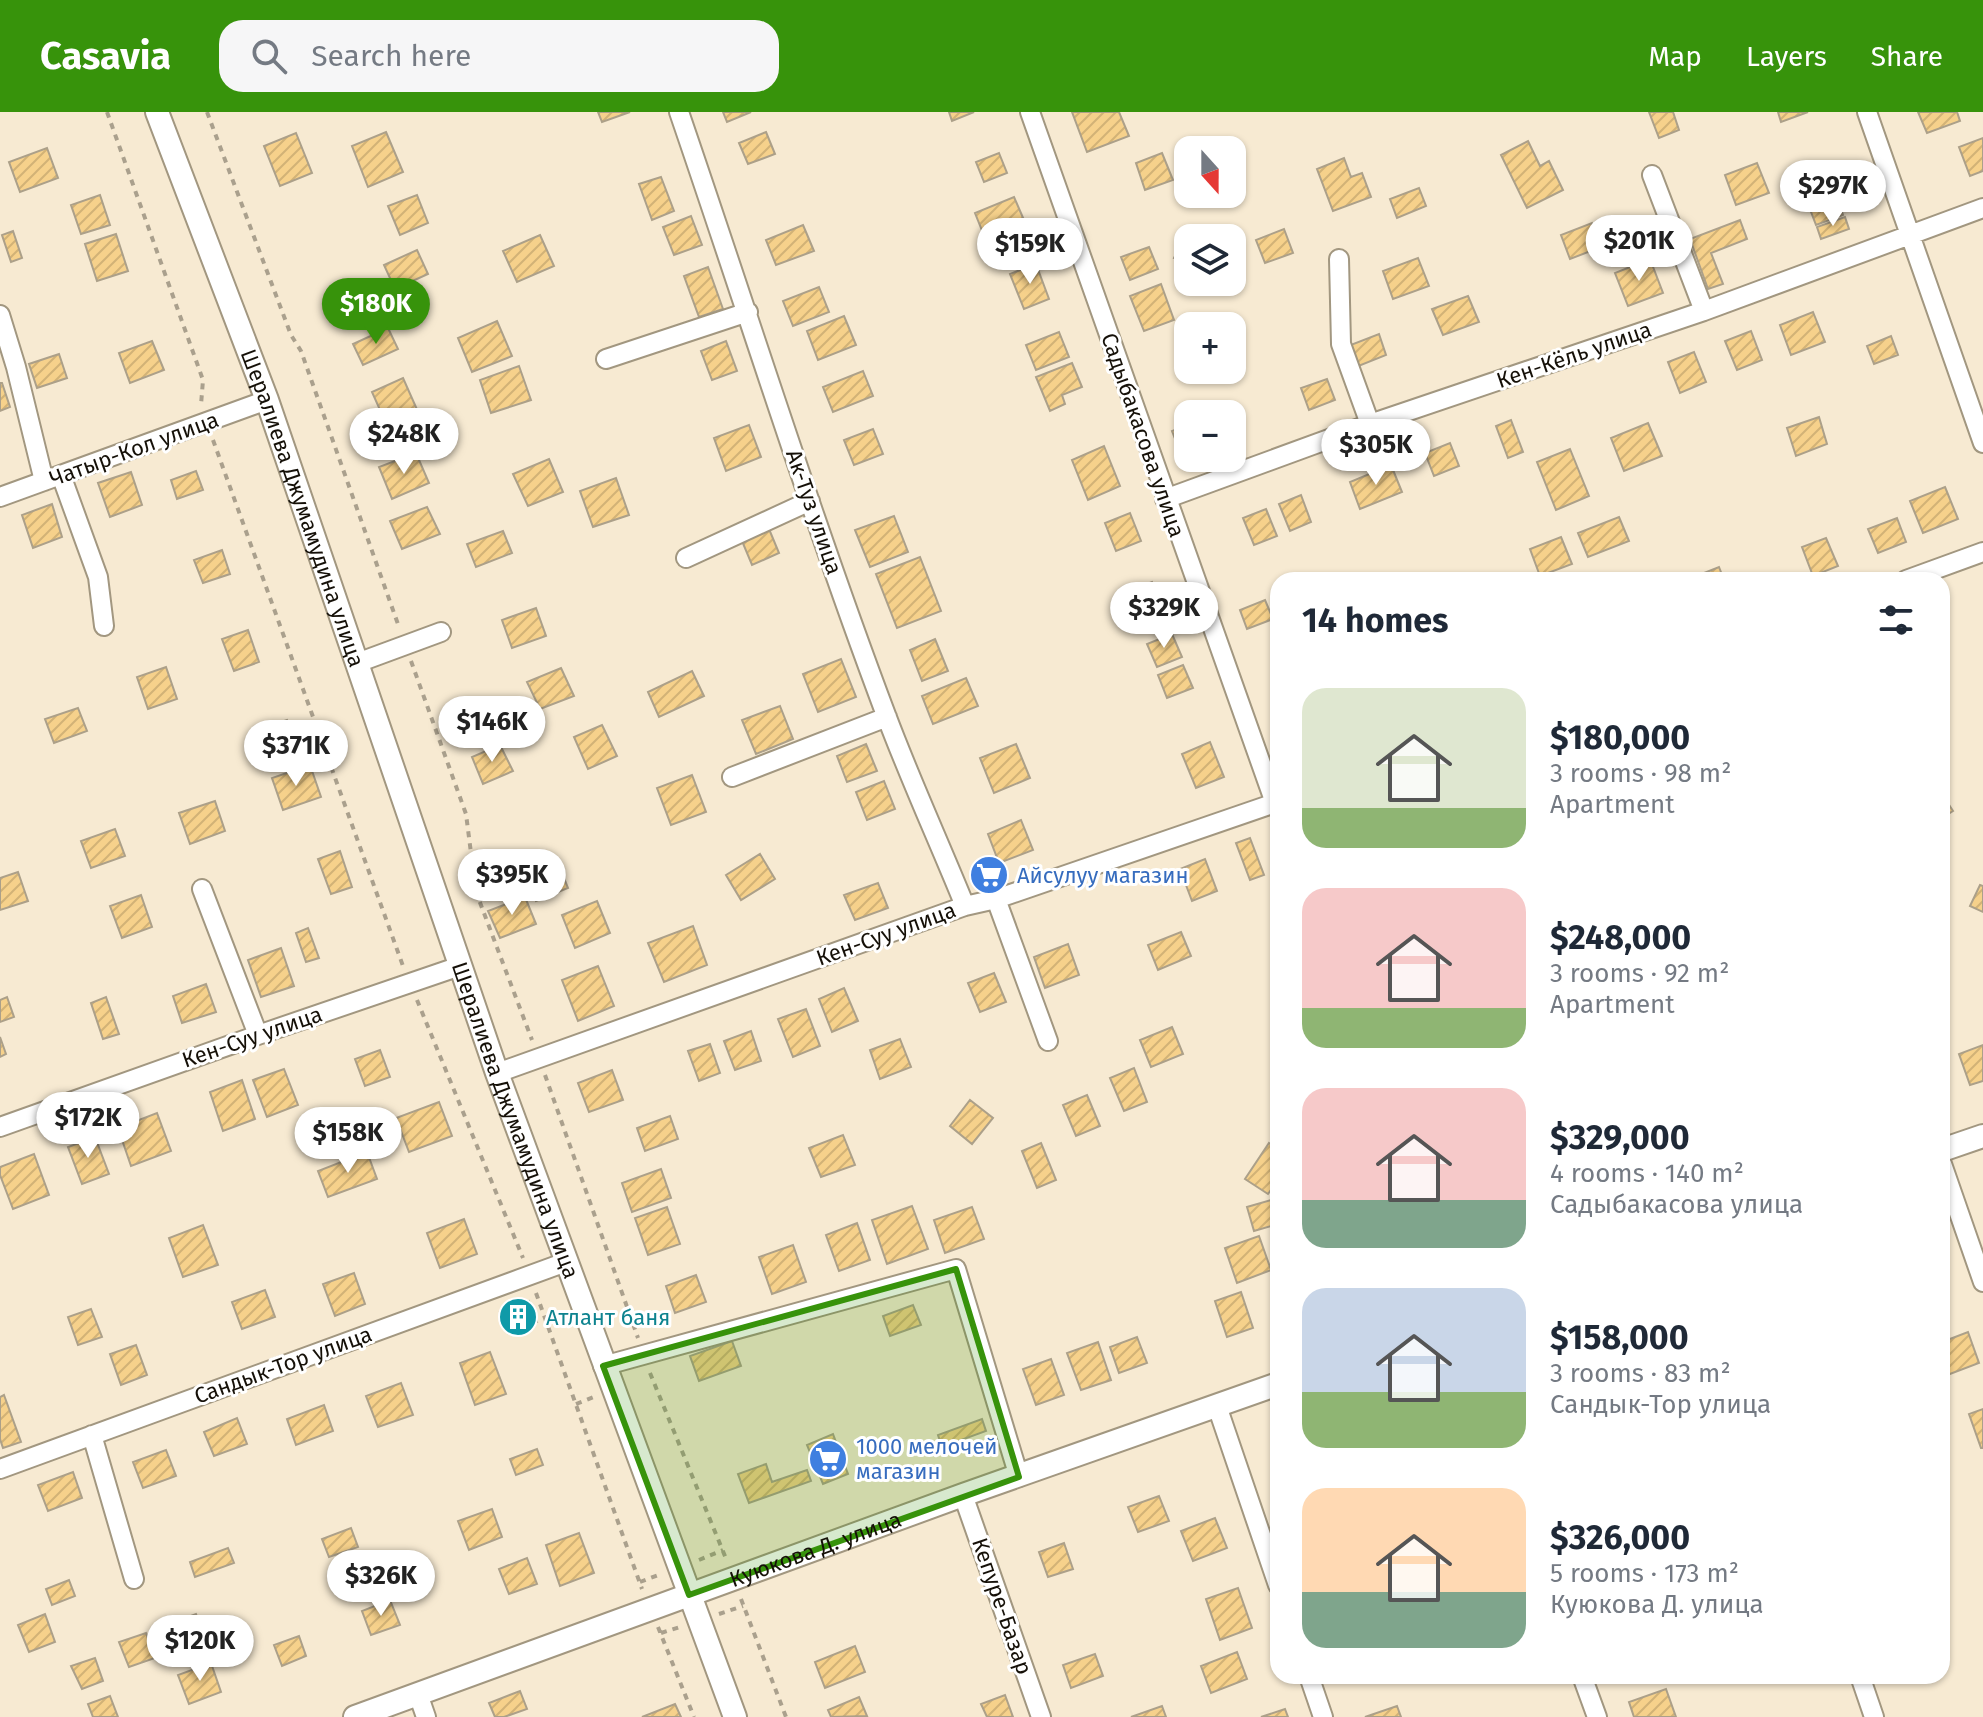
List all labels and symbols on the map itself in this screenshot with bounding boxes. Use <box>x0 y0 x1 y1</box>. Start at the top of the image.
north arrow <box>1174 136 1246 208</box>
pin: $297K <box>1777 160 1889 228</box>
pin: $201K <box>1583 215 1695 283</box>
pin: $159K <box>974 218 1086 286</box>
pin: $180K <box>320 278 432 346</box>
street label: Кен-Кёль улица <box>1493 316 1655 394</box>
street label: Садыбакасова улица <box>1095 329 1191 541</box>
street label: Шералиева Джумамудина улица <box>235 345 371 670</box>
street label: Чатыр-Кол улица <box>46 406 222 492</box>
pin: $248K <box>348 408 460 476</box>
pin: $305K <box>1320 419 1432 487</box>
street label: Ак-Туз улица <box>780 446 848 578</box>
pin: $329K <box>1108 582 1220 650</box>
pin: $146K <box>436 696 548 764</box>
pin: $371K <box>240 720 352 788</box>
pin: $395K <box>456 849 568 917</box>
supermarket icon: Айсулуу магазин <box>968 854 1010 896</box>
place label: Айсулуу магазин <box>1017 862 1189 889</box>
street label: Кен-Суу улица <box>813 896 959 972</box>
street label: Шералиева Джумамудина улица <box>446 958 585 1282</box>
street label: Кен-Суу улица <box>178 1000 326 1074</box>
pin: $172K <box>32 1092 144 1160</box>
pin: $158K <box>292 1107 404 1175</box>
building icon: Атлант баня <box>497 1296 539 1338</box>
place label: Атлант баня <box>546 1304 670 1331</box>
street label: Сандык-Тор улица <box>190 1320 376 1410</box>
place label: 1000 мелочей магазин <box>856 1433 998 1485</box>
supermarket icon: 1000 мелочей магазин <box>807 1438 849 1480</box>
street label: Куюкова Д. улица <box>726 1505 905 1593</box>
street label: Кепуре-Базар <box>966 1534 1038 1678</box>
pin: $326K <box>325 1550 437 1618</box>
pin: $120K <box>144 1615 256 1683</box>

